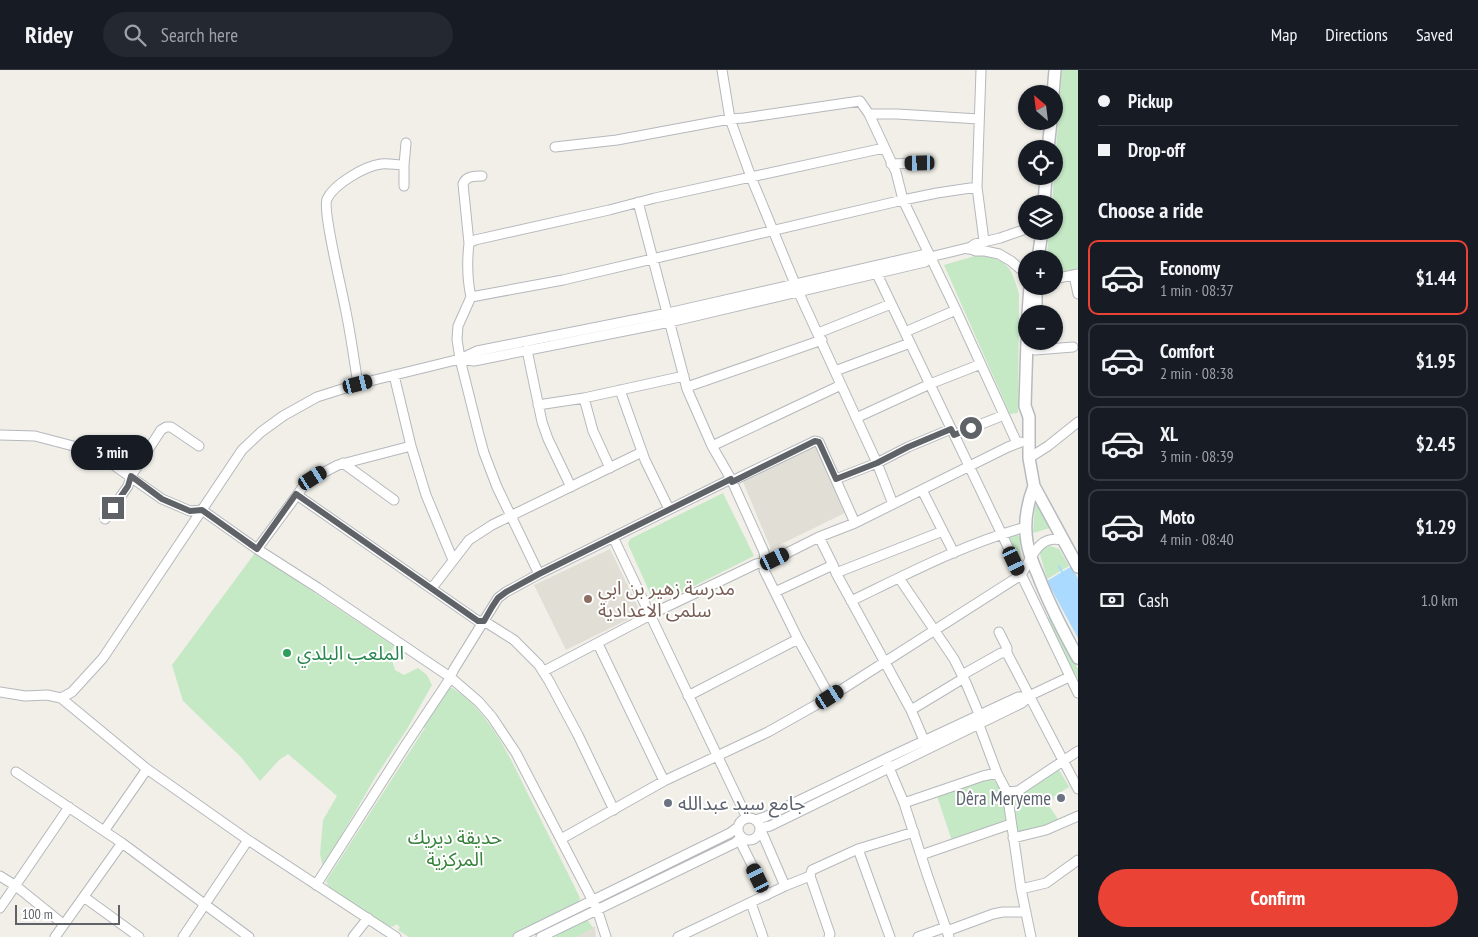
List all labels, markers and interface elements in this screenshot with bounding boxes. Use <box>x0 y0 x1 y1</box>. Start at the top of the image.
search box <box>103 12 453 57</box>
text: Ridey <box>25 19 73 50</box>
icon: search <box>121 21 149 49</box>
text: Search here <box>161 23 238 47</box>
text: Map <box>1271 23 1297 46</box>
text: Directions <box>1325 23 1388 46</box>
text: Saved <box>1416 23 1453 46</box>
north arrow <box>1018 85 1062 130</box>
map controls <box>1018 85 1063 350</box>
text: Pickup <box>1128 89 1173 113</box>
text: Drop-off <box>1128 138 1185 162</box>
button: locate <box>1018 140 1063 185</box>
car <box>904 155 935 171</box>
button: layers <box>1018 195 1063 240</box>
text: Choose a ride <box>1098 196 1203 224</box>
button: + <box>1018 250 1063 295</box>
icon: car <box>1100 255 1145 300</box>
text: Economy <box>1160 256 1220 280</box>
text: $1.44 <box>1416 266 1456 290</box>
text: 1 min · 08:37 <box>1160 280 1234 300</box>
button: − <box>1018 305 1063 350</box>
icon: car <box>1100 338 1145 383</box>
text: Comfort <box>1160 339 1214 363</box>
text: $1.95 <box>1416 349 1456 373</box>
text: 2 min · 08:38 <box>1160 363 1234 383</box>
car <box>341 373 374 395</box>
route start <box>960 417 982 439</box>
icon: car <box>1100 421 1145 466</box>
text: XL <box>1160 422 1178 446</box>
text: $2.45 <box>1416 432 1456 456</box>
callout: 3 min <box>72 436 154 470</box>
text: 3 min <box>96 442 128 462</box>
text: 3 min · 08:39 <box>1160 446 1234 466</box>
car <box>296 464 329 492</box>
route end <box>102 497 124 519</box>
icon: car <box>1100 504 1145 549</box>
text: Moto <box>1160 505 1195 529</box>
text: $1.29 <box>1416 515 1456 539</box>
text: 4 min · 08:40 <box>1160 529 1234 549</box>
car <box>1000 544 1027 578</box>
car <box>758 546 791 572</box>
place label: مدرسة زهير بن ابي سلمى الاعدادية <box>598 576 735 622</box>
icon: cash <box>1098 586 1126 614</box>
text: Cash <box>1138 588 1169 612</box>
text: 1.0 km <box>1421 590 1458 610</box>
marker: مدرسة زهير بن ابي سلمى الاعدادية <box>582 593 594 605</box>
place label: الملعب البلدي <box>297 641 404 668</box>
marker: الملعب البلدي <box>281 647 293 659</box>
car <box>813 683 846 711</box>
place label: Dêra Meryeme <box>956 786 1051 810</box>
place label: جامع سيد عبدالله <box>678 791 806 818</box>
marker: Dêra Meryeme <box>1055 792 1067 804</box>
marker: جامع سيد عبدالله <box>662 797 674 809</box>
park label: حديقة ديريك المركزية <box>408 825 502 871</box>
car <box>744 861 771 895</box>
button: Confirm <box>1098 869 1458 927</box>
scale bar <box>15 902 120 925</box>
text: 100 m <box>22 905 53 923</box>

